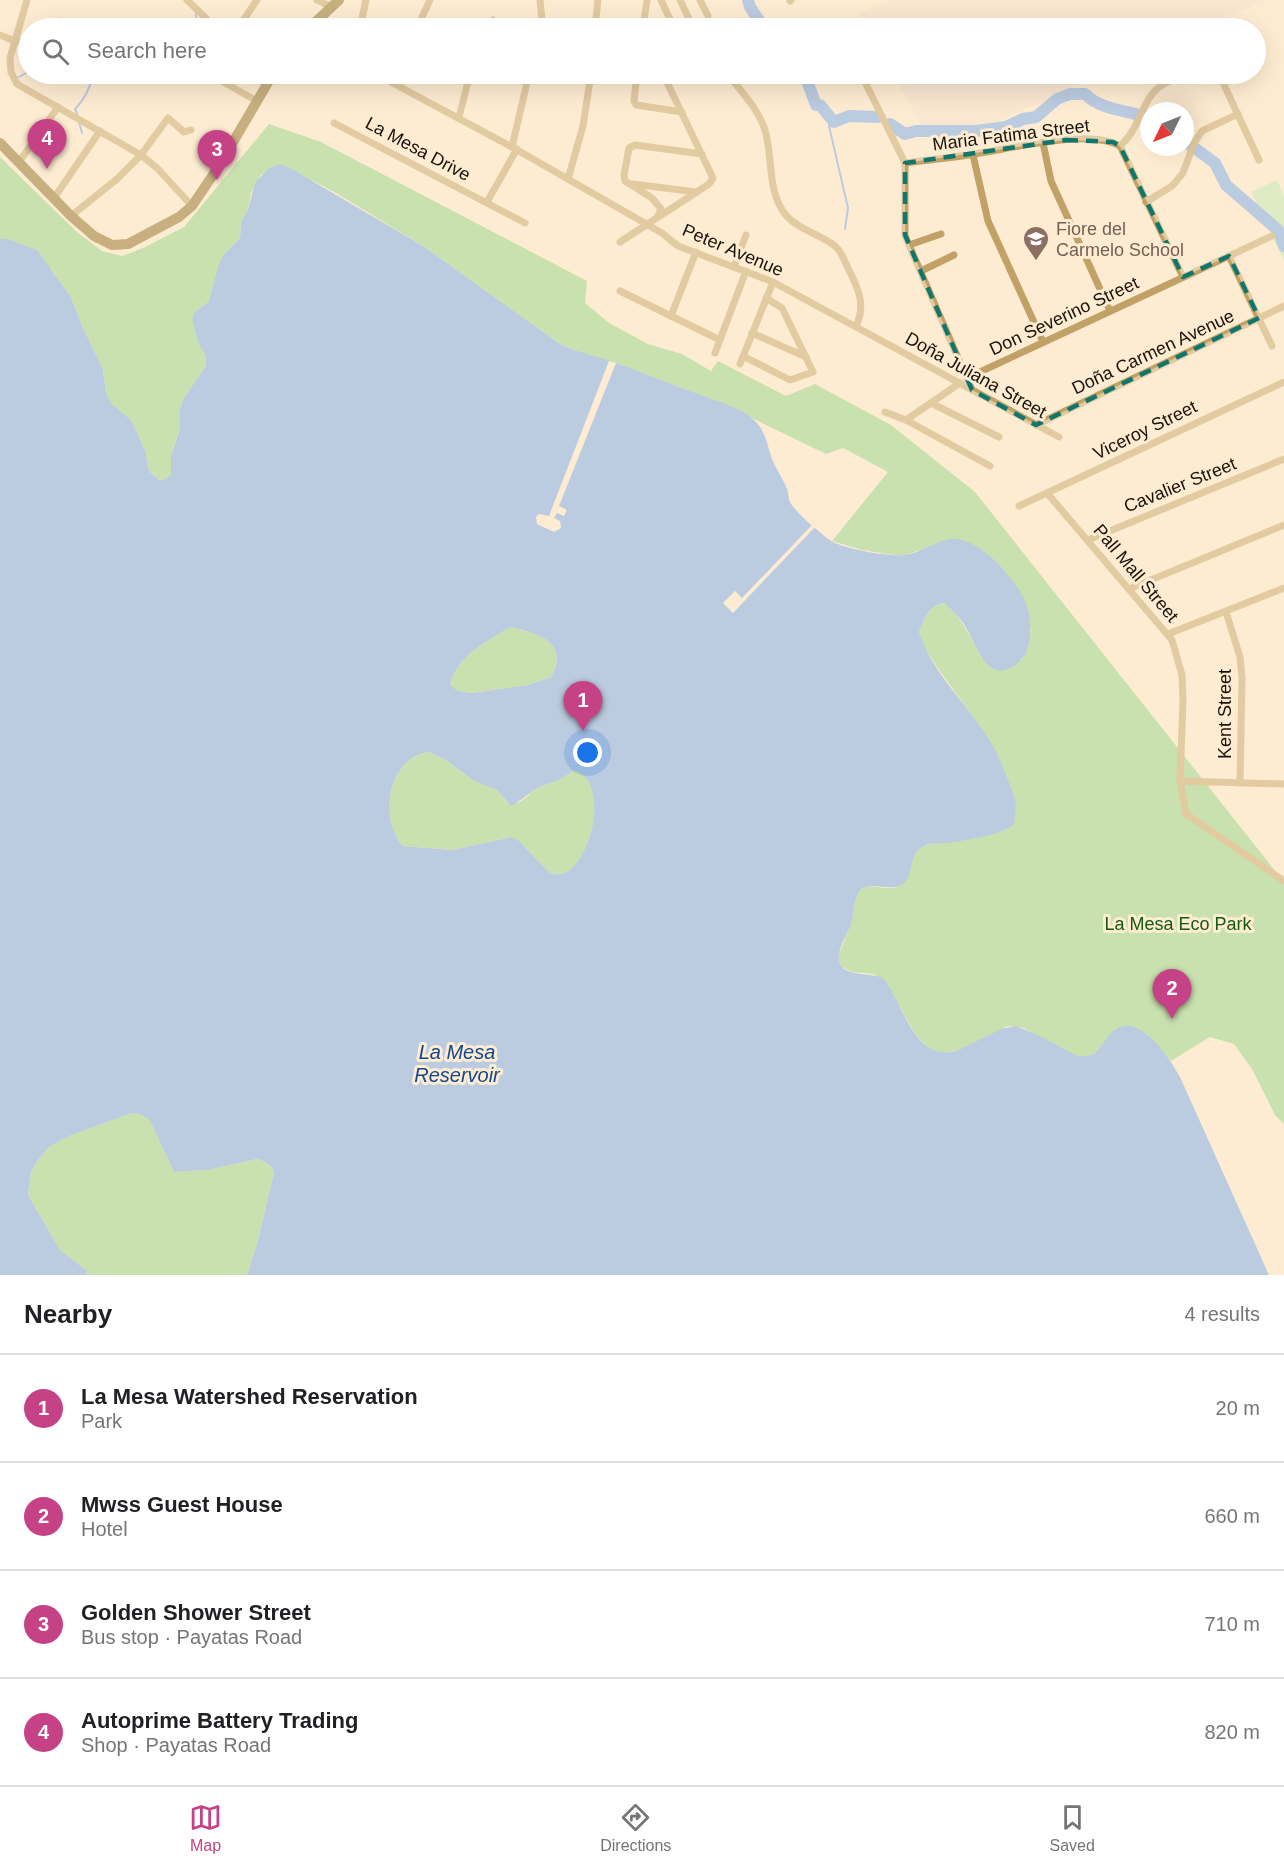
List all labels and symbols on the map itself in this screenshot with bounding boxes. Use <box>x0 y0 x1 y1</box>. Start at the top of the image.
north arrow <box>1140 102 1194 156</box>
street label: La Mesa Drive <box>362 113 474 185</box>
street label: Maria Fatima Street <box>931 115 1091 155</box>
pin: 4 <box>28 120 66 169</box>
pin: 3 <box>198 130 236 180</box>
place label: Fiore del Carmelo School <box>1056 219 1184 260</box>
street label: Peter Avenue <box>679 220 787 280</box>
school or university icon: Fiore del Carmelo School <box>1021 224 1051 262</box>
street label: Don Severino Street <box>986 273 1142 359</box>
street label: Doña Carmen Avenue <box>1069 306 1237 398</box>
street label: Doña Juliana Street <box>902 328 1050 422</box>
street label: Viceroy Street <box>1090 396 1200 464</box>
street label: Cavalier Street <box>1121 453 1239 517</box>
street label: Pall Mall Street <box>1089 520 1183 626</box>
street label: Kent Street <box>1215 669 1235 759</box>
pin: 1 <box>564 682 602 731</box>
your location <box>573 738 602 767</box>
park label: La Mesa Eco Park <box>1104 914 1253 934</box>
pin: 2 <box>1152 970 1192 1019</box>
water label: La Mesa Reservoir <box>414 1041 501 1086</box>

